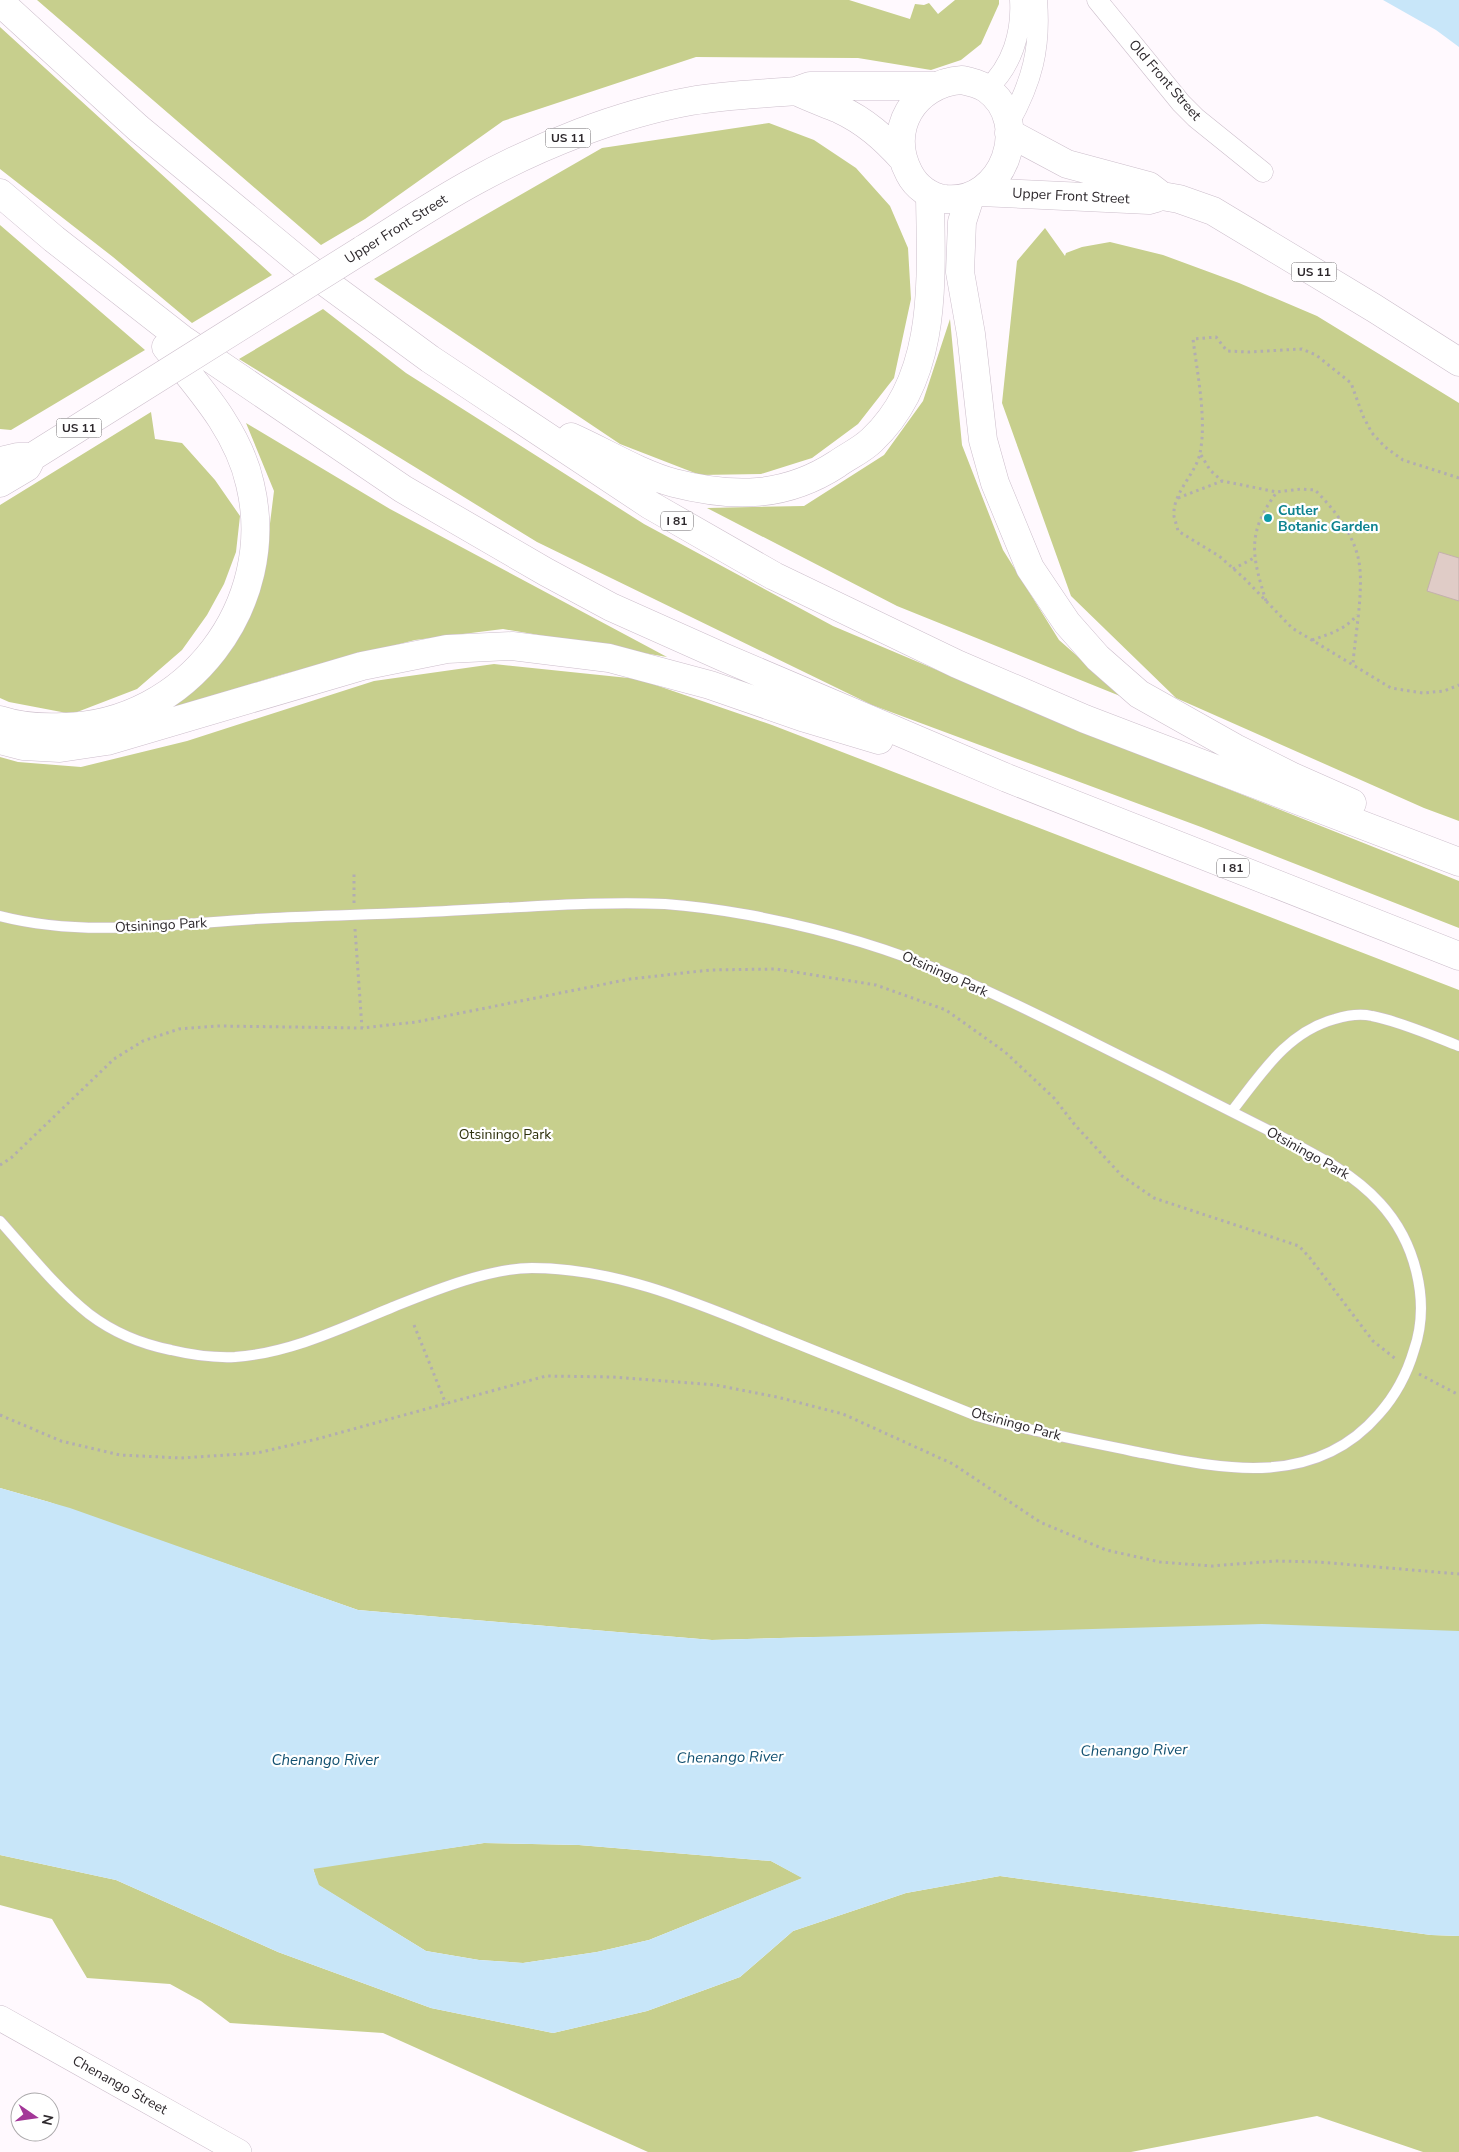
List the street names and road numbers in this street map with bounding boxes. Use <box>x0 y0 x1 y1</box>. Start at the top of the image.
street label: Old Front Street <box>1125 35 1206 125</box>
road number: US 11 <box>546 128 590 148</box>
street label: Upper Front Street <box>1012 183 1130 209</box>
street label: Upper Front Street <box>341 190 451 268</box>
road number: US 11 <box>1292 262 1336 282</box>
road number: US 11 <box>56 418 102 438</box>
road number: I 81 <box>661 512 693 530</box>
road number: I 81 <box>1217 858 1249 878</box>
street label: Otsiningo Park <box>114 913 209 937</box>
street label: Otsiningo Park <box>899 947 992 1002</box>
street label: Otsiningo Park <box>1263 1122 1354 1184</box>
street label: Otsiningo Park <box>969 1403 1064 1445</box>
street label: Chenango Street <box>69 2051 171 2119</box>

